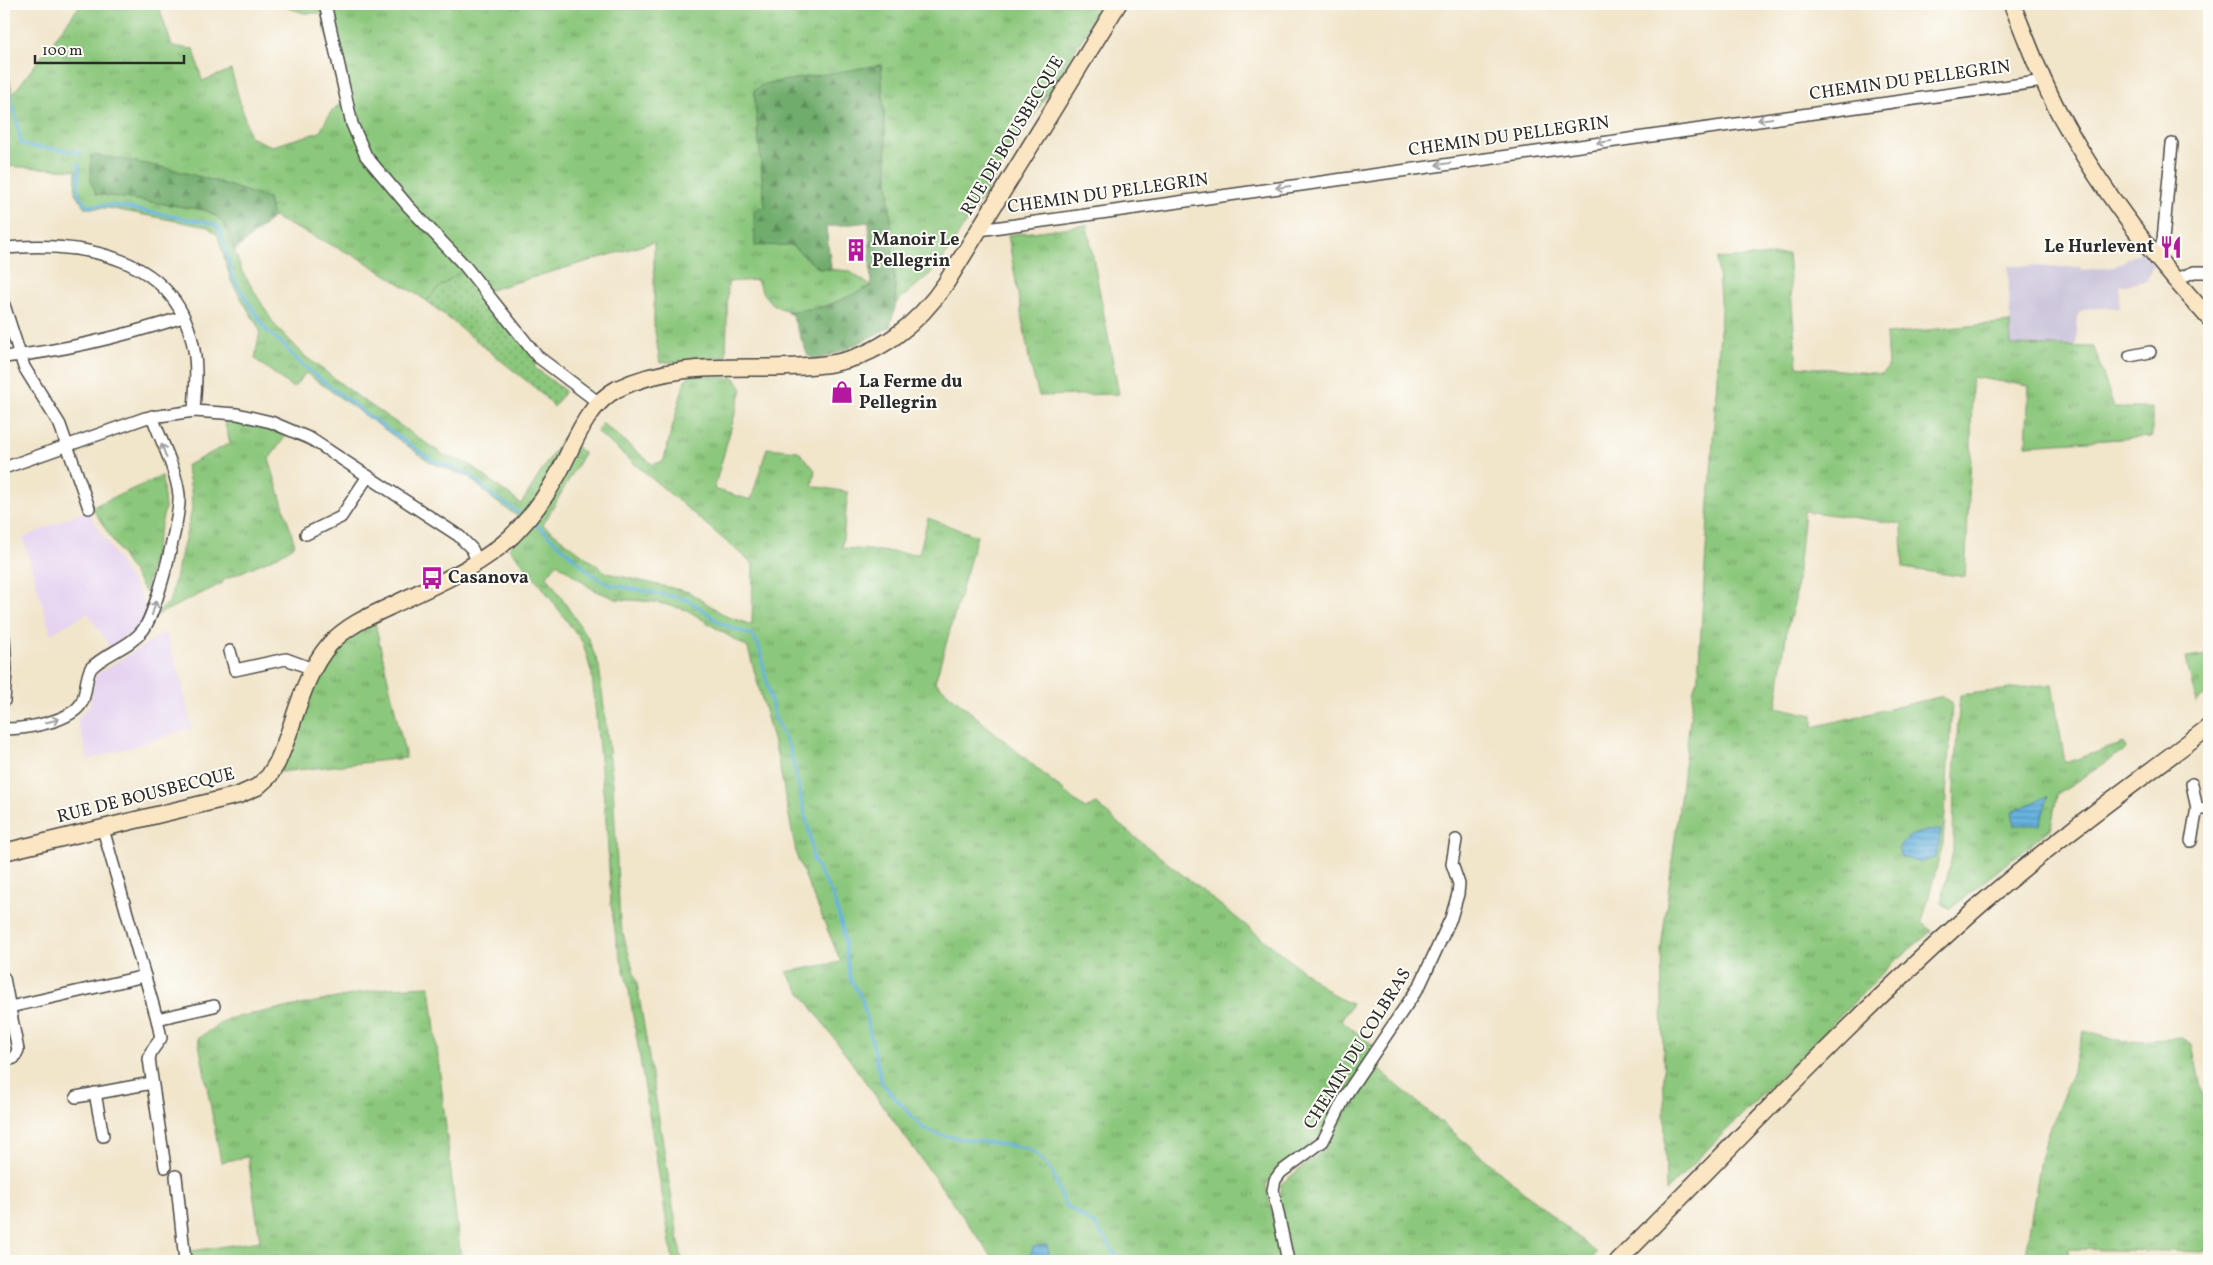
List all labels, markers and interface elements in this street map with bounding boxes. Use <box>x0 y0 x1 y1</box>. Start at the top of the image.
scale bar <box>35 32 184 64</box>
text: 100 m <box>42 41 82 62</box>
street label: RUE DE BOUSBECQUE <box>955 51 1071 221</box>
street label: CHEMIN DU PELLEGRIN <box>1808 55 2012 107</box>
street label: CHEMIN DU PELLEGRIN <box>1407 111 1611 163</box>
one-way arrow <box>1758 114 1774 124</box>
one-way arrow <box>1597 137 1613 147</box>
one-way arrow <box>1436 159 1452 169</box>
street label: CHEMIN DU PELLEGRIN <box>1006 168 1210 220</box>
one-way arrow <box>1275 183 1291 193</box>
place label: Manoir Le Pellegrin <box>872 228 960 274</box>
restaurant icon: Le Hurlevent <box>2158 234 2184 260</box>
place label: Le Hurlevent <box>2044 235 2154 260</box>
building icon: Manoir Le Pellegrin <box>843 237 869 263</box>
place label: La Ferme du Pellegrin <box>859 370 963 416</box>
shop icon: La Ferme du Pellegrin <box>829 379 855 405</box>
one-way arrow <box>159 444 168 459</box>
bus stop icon: Casanova <box>419 565 445 591</box>
place label: Casanova <box>448 566 529 591</box>
one-way arrow <box>149 600 159 616</box>
one-way arrow <box>43 716 59 725</box>
street label: RUE DE BOUSBECQUE <box>54 762 238 830</box>
street label: CHEMIN DU COLBRAS <box>1298 964 1418 1134</box>

